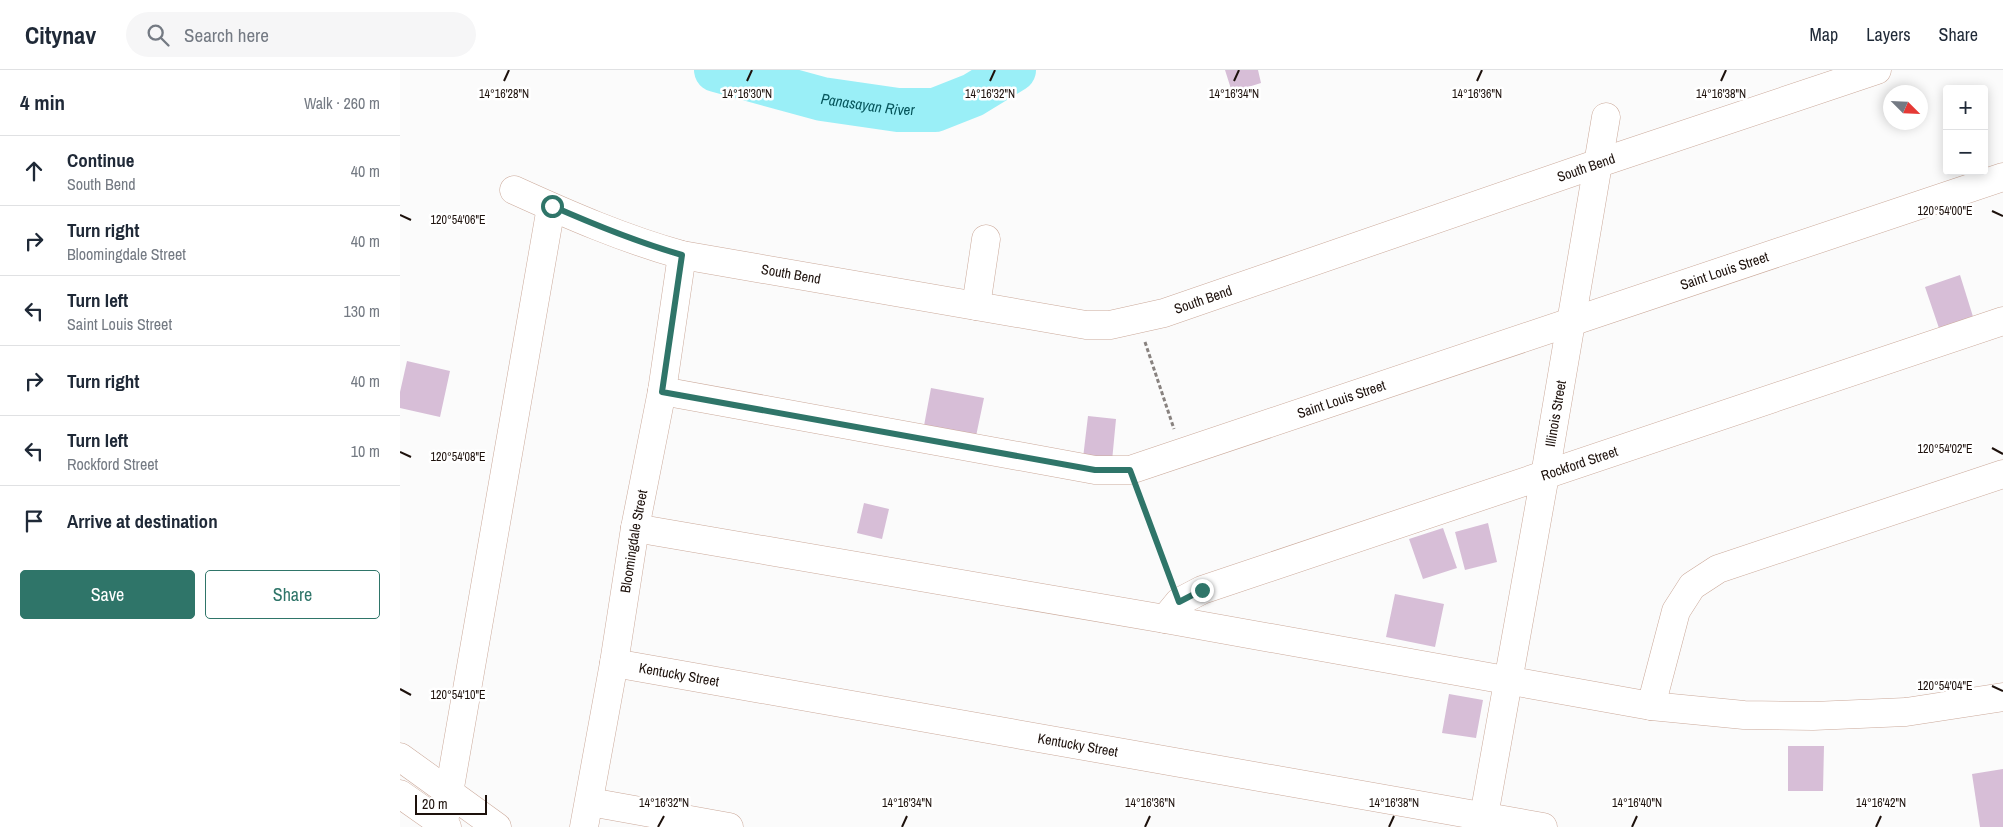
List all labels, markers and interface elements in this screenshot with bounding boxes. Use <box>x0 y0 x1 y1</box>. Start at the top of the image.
search box <box>126 12 476 57</box>
text: Citynav <box>25 19 96 51</box>
icon: search <box>144 21 172 49</box>
text: Search here <box>184 22 269 48</box>
text: Map <box>1810 22 1838 47</box>
text: Layers <box>1866 22 1911 47</box>
text: Share <box>1939 22 1978 47</box>
north arrow <box>1883 85 1928 130</box>
map controls <box>1943 85 1988 175</box>
button: + <box>1943 85 1988 130</box>
text: 14°16'28"N <box>479 86 529 102</box>
text: 14°16'30"N <box>722 86 772 102</box>
text: 14°16'32"N <box>965 86 1015 102</box>
text: 14°16'34"N <box>1209 86 1259 102</box>
text: 14°16'36"N <box>1452 86 1502 102</box>
text: 14°16'38"N <box>1696 86 1746 102</box>
text: 4 min <box>20 88 65 117</box>
water label: Panasayan River <box>819 88 915 120</box>
text: Walk · 260 m <box>304 92 380 114</box>
button: − <box>1943 130 1988 175</box>
text: Continue <box>67 147 135 173</box>
street label: South Bend <box>1555 149 1617 186</box>
icon: ahead <box>20 157 48 185</box>
text: 40 m <box>351 160 380 182</box>
text: South Bend <box>67 173 136 195</box>
route start <box>541 195 564 218</box>
text: 120°54'00"E <box>1917 203 1973 219</box>
text: 120°54'06"E <box>430 212 486 228</box>
text: Turn right <box>67 217 139 243</box>
icon: right <box>20 227 48 255</box>
text: 40 m <box>351 230 380 252</box>
text: Bloomingdale Street <box>67 243 186 265</box>
street label: Saint Louis Street <box>1678 247 1771 294</box>
street label: South Bend <box>760 260 822 288</box>
street label: South Bend <box>1172 281 1234 318</box>
text: Turn left <box>67 287 128 313</box>
icon: left <box>20 297 48 325</box>
text: 130 m <box>344 300 380 322</box>
text: Saint Louis Street <box>67 313 172 335</box>
icon: right <box>20 367 48 395</box>
text: Turn right <box>67 368 139 394</box>
text: 40 m <box>351 370 380 392</box>
street label: Saint Louis Street <box>1295 376 1388 422</box>
street label: Illinois Street <box>1541 379 1570 448</box>
text: Turn left <box>67 427 128 453</box>
icon: left <box>20 437 48 465</box>
text: 10 m <box>351 440 380 462</box>
text: 120°54'02"E <box>1917 441 1973 457</box>
street label: Rockford Street <box>1539 442 1620 485</box>
text: 120°54'08"E <box>430 449 486 465</box>
text: Rockford Street <box>67 453 158 475</box>
street label: Bloomingdale Street <box>616 488 651 594</box>
icon: arrive <box>20 507 48 535</box>
text: Arrive at destination <box>67 508 218 534</box>
button: Save <box>20 570 195 619</box>
button: Share <box>205 570 380 619</box>
route end <box>1191 579 1214 602</box>
street label: Kentucky Street <box>637 659 721 690</box>
text: 120°54'04"E <box>1917 678 1973 694</box>
text: 120°54'10"E <box>430 687 486 703</box>
street label: Kentucky Street <box>1036 729 1119 761</box>
scale bar <box>415 792 488 815</box>
text: 20 m <box>422 795 448 813</box>
text: 14°16'32"N <box>639 795 689 811</box>
text: 14°16'34"N <box>882 795 932 811</box>
text: 14°16'36"N <box>1125 795 1175 811</box>
text: 14°16'38"N <box>1369 795 1419 811</box>
text: 14°16'40"N <box>1612 795 1662 811</box>
text: 14°16'42"N <box>1856 795 1906 811</box>

